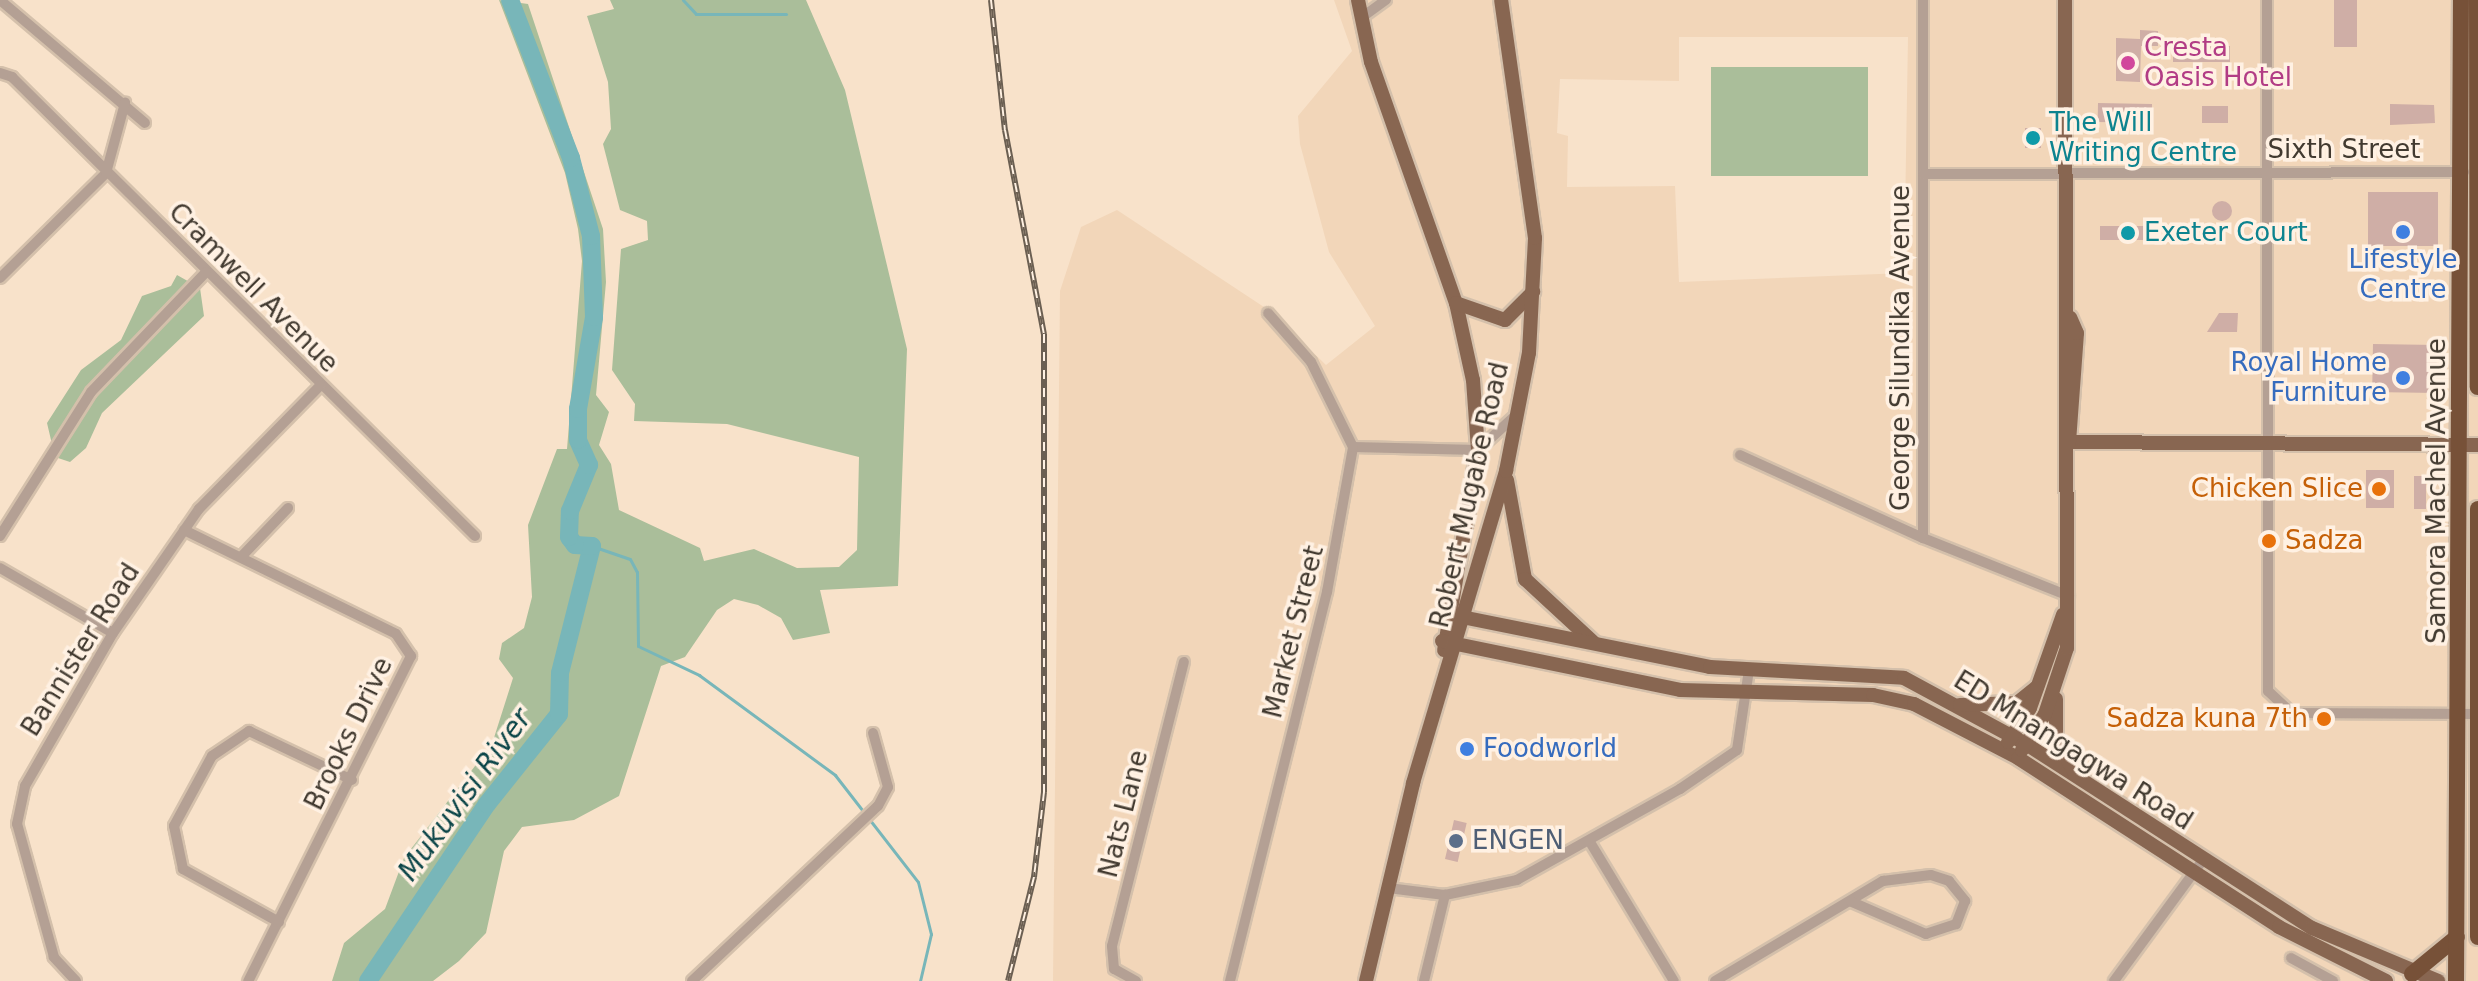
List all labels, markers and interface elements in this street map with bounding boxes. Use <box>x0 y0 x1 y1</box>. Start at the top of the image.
place label: Cresta Oasis Hotel <box>2144 32 2292 94</box>
marker: Cresta Oasis Hotel <box>2119 54 2137 72</box>
place label: The Will Writing Centre <box>2049 107 2237 168</box>
marker: The Will Writing Centre <box>2024 129 2042 147</box>
street label: Sixth Street <box>2267 134 2421 166</box>
street label: George Silundika Avenue <box>1885 185 1917 511</box>
street label: Cramwell Avenue <box>162 197 344 379</box>
place label: Exeter Court <box>2144 217 2308 249</box>
marker: Lifestyle Centre <box>2394 223 2412 241</box>
marker: Exeter Court <box>2119 224 2137 242</box>
place label: Lifestyle Centre <box>2348 244 2458 306</box>
street label: Samora Machel Avenue <box>2421 338 2453 644</box>
place label: Royal Home Furniture <box>2231 347 2387 408</box>
street label: Robert Mugabe Road <box>1424 359 1516 631</box>
marker: Royal Home Furniture <box>2394 369 2412 387</box>
place label: Chicken Slice <box>2191 473 2363 505</box>
marker: Chicken Slice <box>2370 480 2388 498</box>
place label: Sadza <box>2285 525 2364 557</box>
marker: Sadza <box>2260 532 2278 550</box>
street label: Market Street <box>1257 543 1331 721</box>
street label: Bannister Road <box>15 558 147 742</box>
street label: Brooks Drive <box>299 653 399 815</box>
street label: ED Mnangagwa Road <box>1948 665 2198 837</box>
water label: Mukuvisi River <box>391 703 539 887</box>
place label: Sadza kuna 7th <box>2107 703 2308 735</box>
marker: Sadza kuna 7th <box>2315 710 2333 728</box>
place label: Foodworld <box>1483 733 1617 765</box>
marker: Foodworld <box>1458 740 1476 758</box>
street label: Nats Lane <box>1093 747 1155 881</box>
place label: ENGEN <box>1472 825 1564 857</box>
marker: ENGEN <box>1447 832 1465 850</box>

